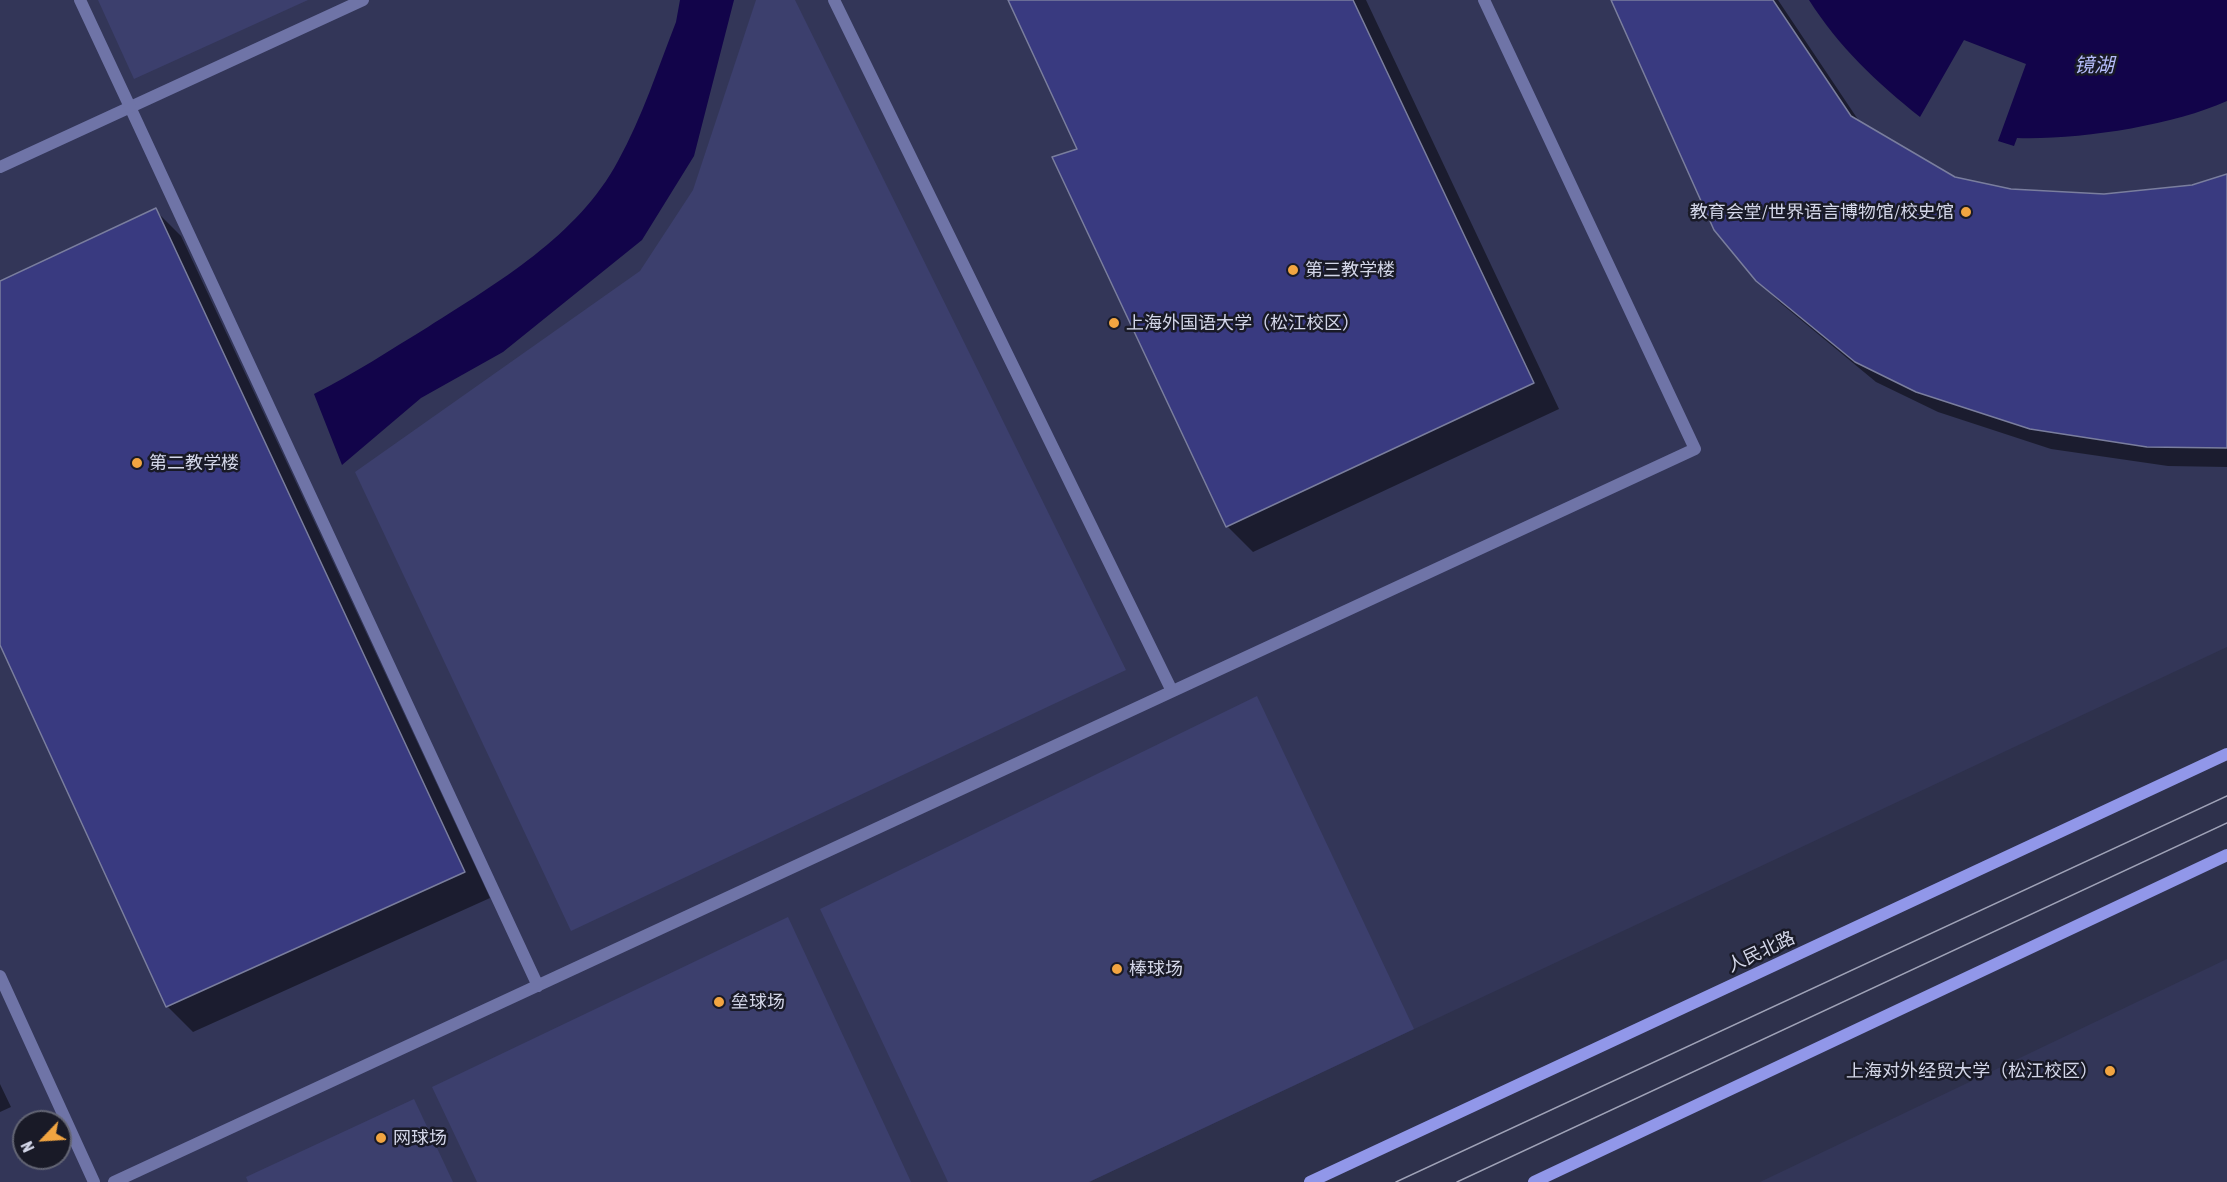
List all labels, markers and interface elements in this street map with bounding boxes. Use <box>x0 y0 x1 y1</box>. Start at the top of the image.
water label: 镜湖 <box>2074 54 2114 78</box>
place label: 教育会堂/世界语言博物馆/校史馆 <box>1690 201 1954 223</box>
marker: 教育会堂/世界语言博物馆/校史馆 <box>1959 205 1973 219</box>
place label: 第三教学楼 <box>1305 259 1395 281</box>
marker: 第三教学楼 <box>1286 263 1300 277</box>
place label: 上海外国语大学（松江校区） <box>1126 312 1360 334</box>
marker: 上海外国语大学（松江校区） <box>1107 316 1121 330</box>
place label: 第二教学楼 <box>149 452 239 474</box>
marker: 第二教学楼 <box>130 456 144 470</box>
street label: 人民北路 <box>1724 927 1798 977</box>
place label: 棒球场 <box>1129 958 1183 980</box>
marker: 棒球场 <box>1110 962 1124 976</box>
place label: 垒球场 <box>731 991 785 1013</box>
marker: 垒球场 <box>712 995 726 1009</box>
place label: 上海对外经贸大学（松江校区） <box>1846 1060 2098 1082</box>
marker: 上海对外经贸大学（松江校区） <box>2103 1064 2117 1078</box>
north arrow <box>12 1110 72 1170</box>
place label: 网球场 <box>393 1127 447 1149</box>
marker: 网球场 <box>374 1131 388 1145</box>
text: N <box>17 1139 38 1155</box>

